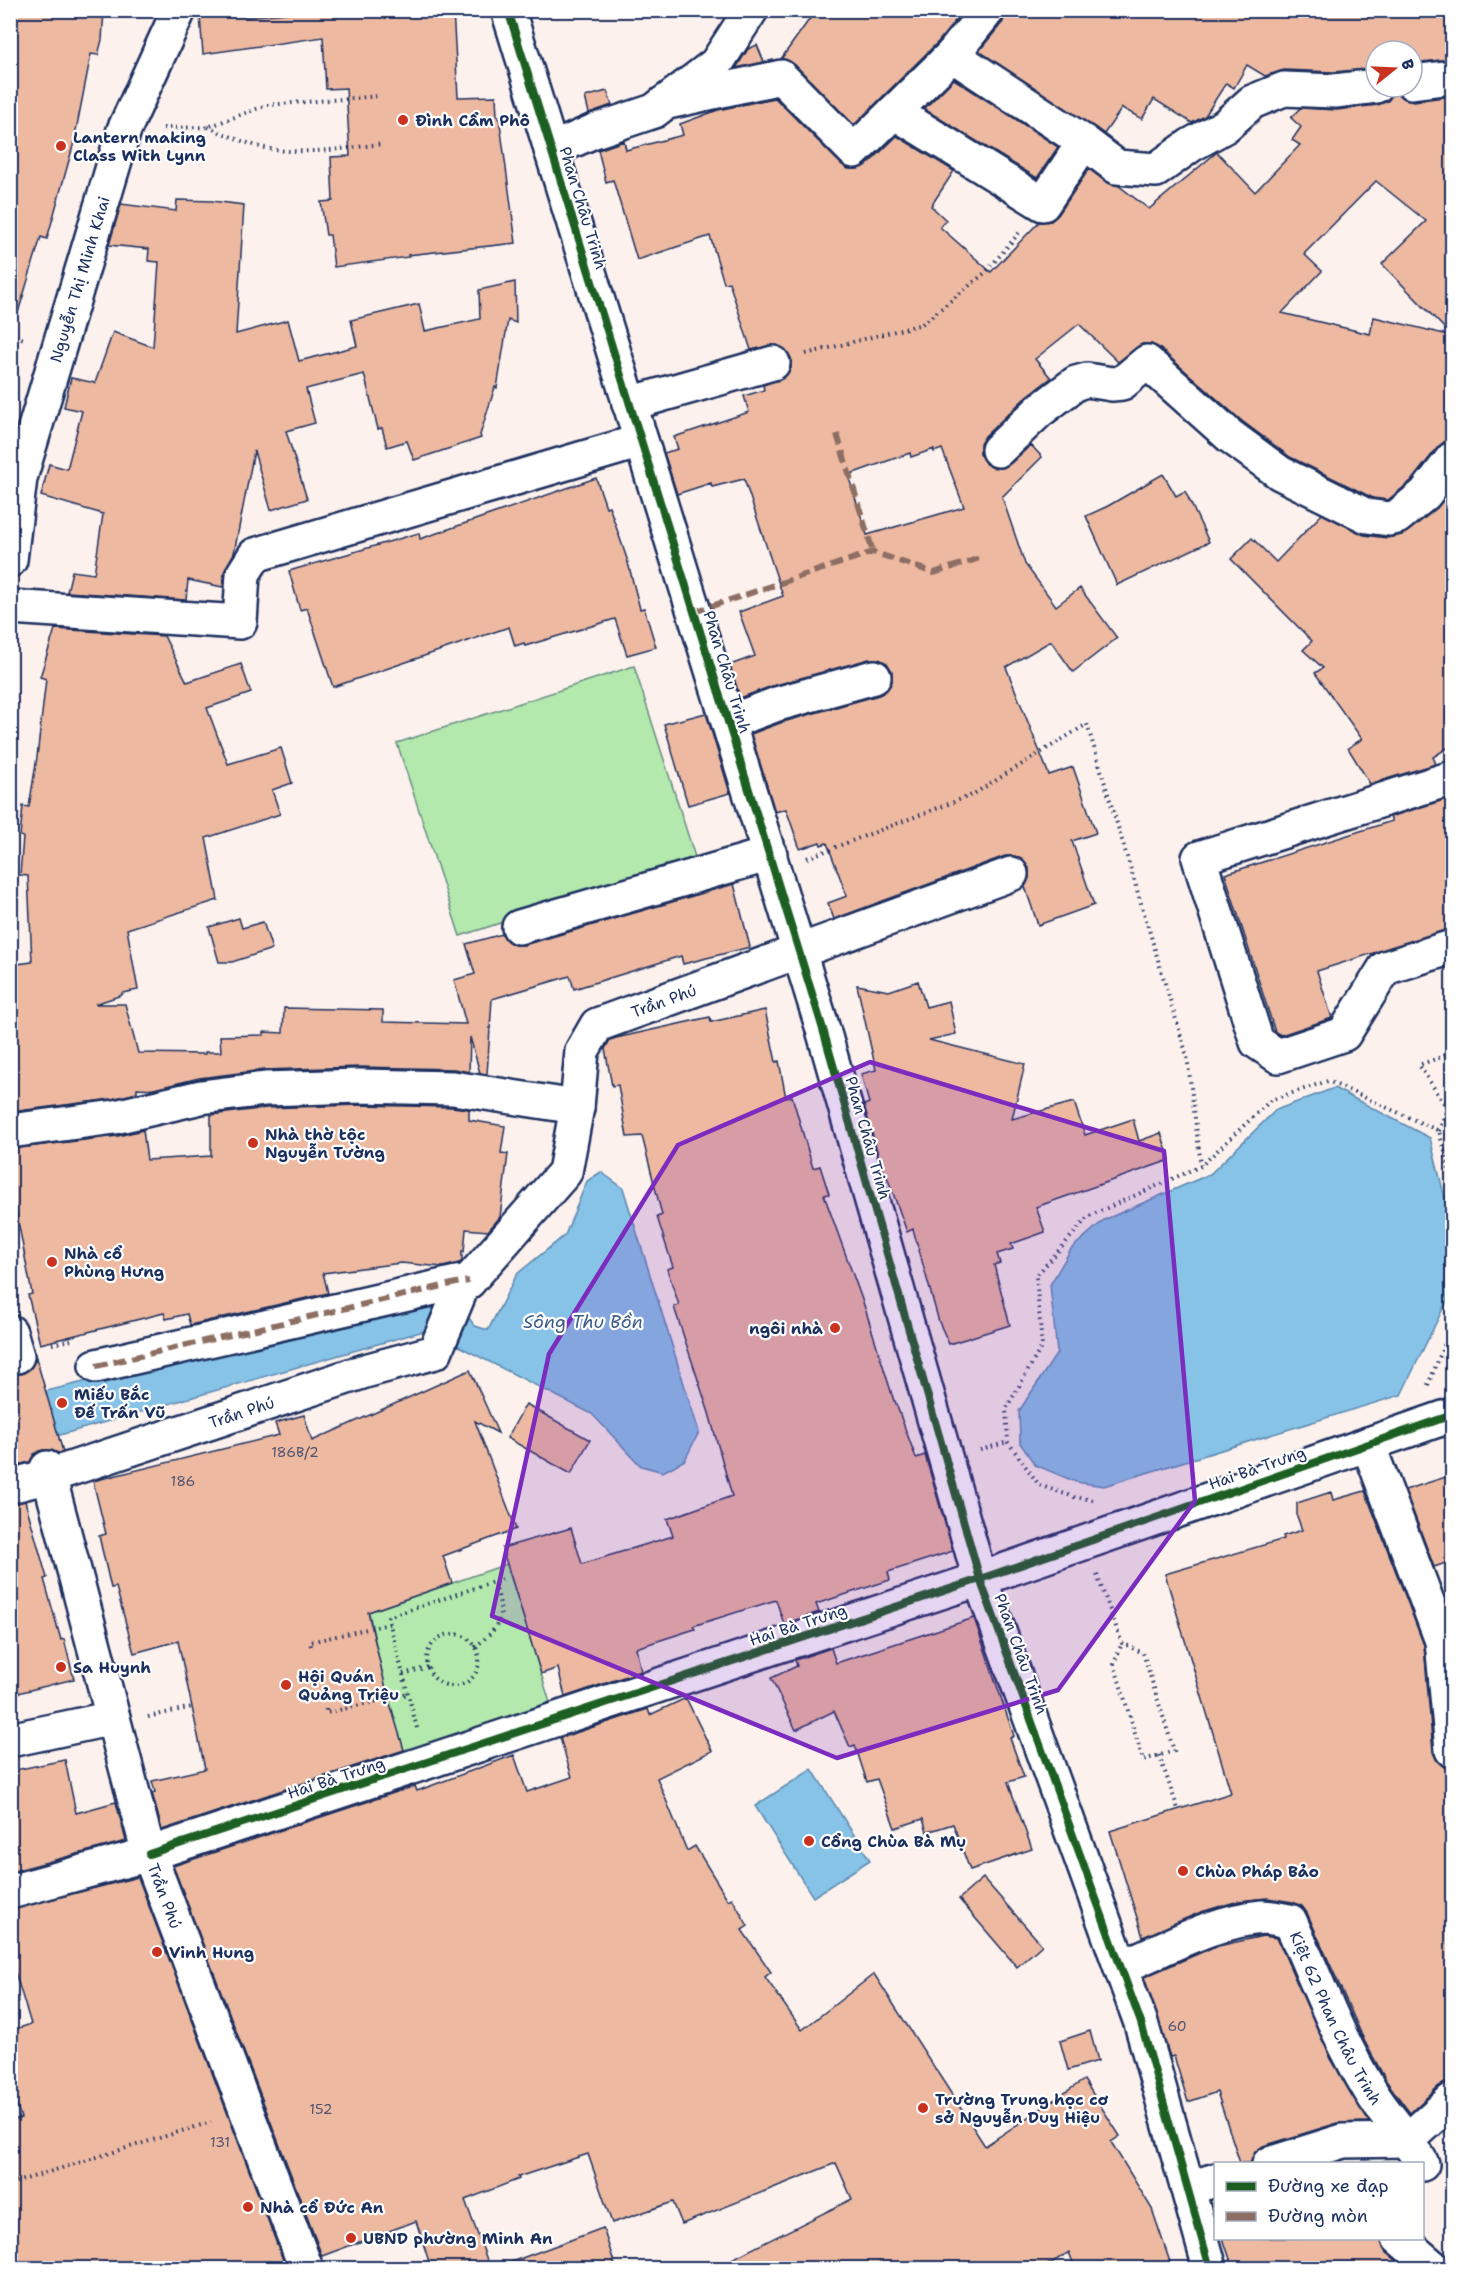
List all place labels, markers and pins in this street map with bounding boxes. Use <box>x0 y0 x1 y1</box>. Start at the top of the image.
place label: Đình Cẩm Phô <box>415 110 530 131</box>
marker: Đình Cẩm Phô <box>396 113 410 127</box>
place label: Lantern making Class With Lynn <box>73 127 206 166</box>
marker: Lantern making Class With Lynn <box>54 139 68 153</box>
place label: Nhà thờ tộc Nguyễn Tường <box>265 1124 385 1163</box>
marker: Nhà thờ tộc Nguyễn Tường <box>246 1136 260 1150</box>
place label: Nhà cổ Phùng Hưng <box>64 1243 164 1282</box>
marker: Nhà cổ Phùng Hưng <box>45 1255 59 1269</box>
place label: ngôi nhà <box>749 1318 823 1339</box>
marker: ngôi nhà <box>828 1321 842 1335</box>
place label: Miếu Bắc Đế Trấn Vũ <box>74 1384 165 1423</box>
marker: Miếu Bắc Đế Trấn Vũ <box>55 1396 69 1410</box>
place label: Sa Huynh <box>73 1657 151 1678</box>
marker: Sa Huynh <box>54 1660 68 1674</box>
place label: Hội Quán Quảng Triệu <box>298 1666 399 1705</box>
marker: Hội Quán Quảng Triệu <box>279 1678 293 1692</box>
place label: Cổng Chùa Bà Mụ <box>821 1831 966 1852</box>
marker: Cổng Chùa Bà Mụ <box>802 1834 816 1848</box>
place label: Chùa Pháp Bảo <box>1195 1861 1319 1882</box>
marker: Chùa Pháp Bảo <box>1176 1864 1190 1878</box>
place label: Vinh Hung <box>169 1942 254 1963</box>
marker: Vinh Hung <box>150 1945 164 1959</box>
place label: Trường Trung học cơ sở Nguyễn Duy Hiệu <box>935 2089 1108 2128</box>
marker: Trường Trung học cơ sở Nguyễn Duy Hiệu <box>916 2101 930 2115</box>
place label: Nhà cổ Đức An <box>260 2197 384 2218</box>
marker: Nhà cổ Đức An <box>241 2200 255 2214</box>
place label: UBND phường Minh An <box>363 2228 553 2249</box>
marker: UBND phường Minh An <box>344 2231 358 2245</box>

